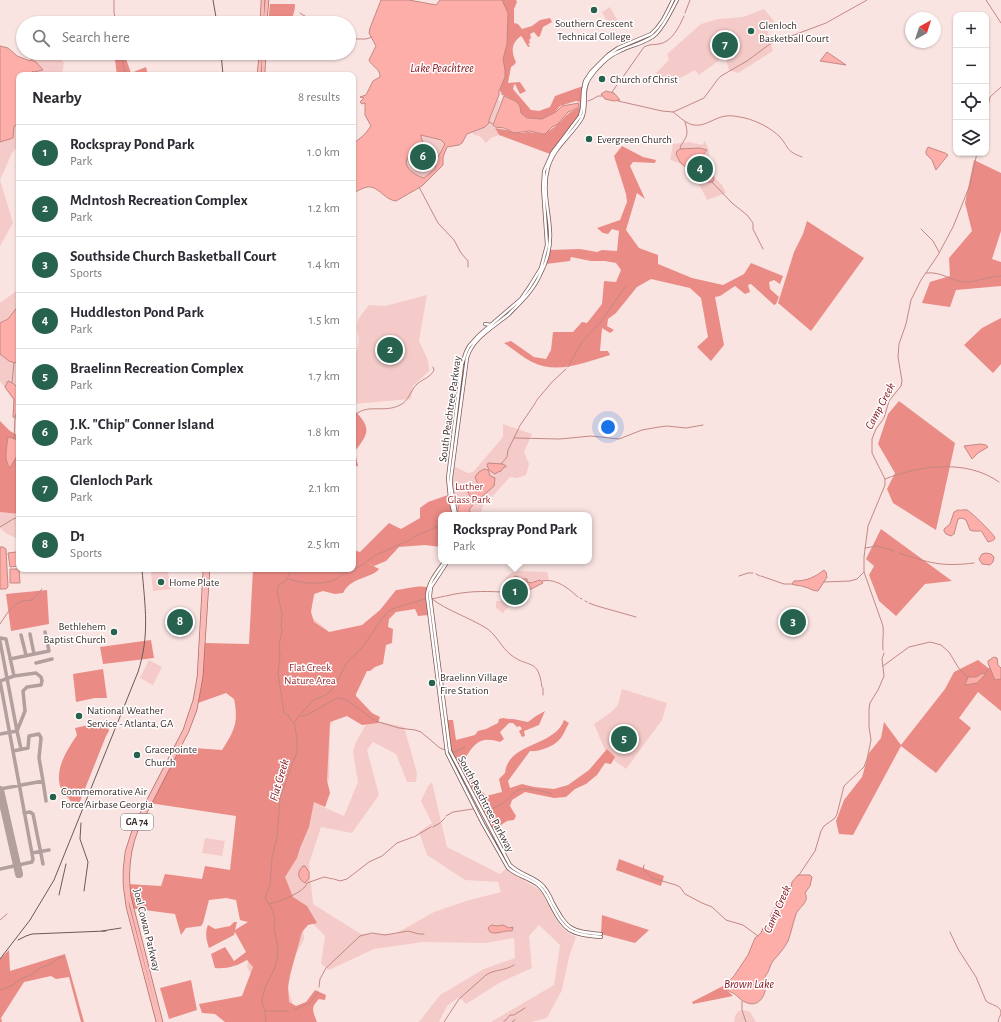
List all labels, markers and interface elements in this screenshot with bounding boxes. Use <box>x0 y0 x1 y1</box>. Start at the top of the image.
marker: Southern Crescent Technical College <box>589 5 599 15</box>
north arrow <box>905 12 941 48</box>
map controls <box>953 12 989 156</box>
button: + <box>953 12 989 48</box>
search box <box>16 16 356 60</box>
place label: Southern Crescent Technical College <box>555 18 633 42</box>
place label: Glenloch Basketball Court <box>759 20 829 44</box>
marker: Glenloch Basketball Court <box>746 26 756 36</box>
icon: search <box>30 27 52 49</box>
text: Search here <box>62 30 130 45</box>
pin: 7 <box>712 30 738 60</box>
button: − <box>953 48 989 84</box>
water label: Lake Peachtree <box>410 62 474 74</box>
marker: Church of Christ <box>597 74 607 84</box>
place label: Church of Christ <box>610 74 678 85</box>
button: locate <box>953 84 989 120</box>
text: Nearby <box>32 89 82 106</box>
text: 8 results <box>298 91 340 104</box>
button: layers <box>953 120 989 156</box>
marker: Evergreen Church <box>584 134 594 144</box>
place label: Evergreen Church <box>597 134 672 145</box>
text: Rockspray Pond Park <box>70 137 194 152</box>
pin: 6 <box>410 142 436 172</box>
text: 1 <box>43 146 47 159</box>
text: 1.0 km <box>307 146 340 159</box>
pin: 4 <box>687 154 713 184</box>
text: Park <box>70 155 92 168</box>
text: McIntosh Recreation Complex <box>70 193 248 208</box>
text: 2 <box>42 202 48 215</box>
text: 1.2 km <box>308 202 340 215</box>
text: Park <box>70 211 92 224</box>
text: Southside Church Basketball Court <box>70 249 276 264</box>
text: 3 <box>42 258 48 271</box>
text: 1.4 km <box>308 258 340 271</box>
text: Sports <box>70 267 102 280</box>
text: Huddleston Pond Park <box>70 305 204 320</box>
text: 4 <box>42 314 48 327</box>
text: 1.5 km <box>309 314 340 327</box>
text: Park <box>70 323 92 336</box>
pin: 2 <box>377 335 403 365</box>
street label: South Peachtree Parkway <box>437 355 463 463</box>
text: Braelinn Recreation Complex <box>70 361 244 376</box>
text: 5 <box>42 370 48 383</box>
text: 1.7 km <box>309 370 340 383</box>
text: Park <box>70 379 92 392</box>
water label: Camp Creek <box>863 380 898 432</box>
text: J.K. "Chip" Conner Island <box>70 417 214 432</box>
your location <box>598 417 618 437</box>
text: 6 <box>42 426 48 439</box>
text: 1.8 km <box>308 426 340 439</box>
text: Park <box>70 435 92 448</box>
text: Glenloch Park <box>70 473 153 488</box>
park label: Luther Glass Park <box>447 481 491 505</box>
text: 7 <box>42 482 48 495</box>
text: 2.1 km <box>308 482 340 495</box>
text: Park <box>70 491 92 504</box>
popup <box>438 512 592 564</box>
text: Rockspray Pond Park <box>453 522 577 537</box>
text: D1 <box>70 529 85 544</box>
text: 8 <box>42 538 48 551</box>
text: 2.5 km <box>307 538 340 551</box>
text: Park <box>453 540 475 553</box>
text: Sports <box>70 547 102 560</box>
marker: Home Plate <box>156 577 166 587</box>
place label: Home Plate <box>169 577 219 588</box>
pin: 1 <box>502 577 528 607</box>
pin: 8 <box>167 607 193 637</box>
pin: 3 <box>780 607 806 637</box>
place label: Bethlehem Baptist Church <box>43 621 106 645</box>
marker: Bethlehem Baptist Church <box>109 627 119 637</box>
park label: Flat Creek Nature Area <box>284 662 336 686</box>
place label: Braelinn Village Fire Station <box>440 672 508 696</box>
marker: Braelinn Village Fire Station <box>427 678 437 688</box>
place label: National Weather Service - Atlanta, GA <box>87 705 174 729</box>
marker: National Weather Service - Atlanta, GA <box>74 711 84 721</box>
pin: 5 <box>611 724 637 754</box>
place label: Gracepointe Church <box>145 744 197 768</box>
marker: Gracepointe Church <box>132 750 142 760</box>
street label: South Peachtree Parkway <box>456 754 516 854</box>
water label: Flat Creek <box>267 757 291 802</box>
place label: Commemorative Air Force Airbase Georgia <box>61 786 153 810</box>
marker: Commemorative Air Force Airbase Georgia <box>48 792 58 802</box>
road number: GA 74 <box>121 814 153 830</box>
water label: Camp Creek <box>761 883 794 935</box>
street label: Joel Cowan Parkway <box>131 888 163 973</box>
water label: Brown Lake <box>724 978 775 990</box>

